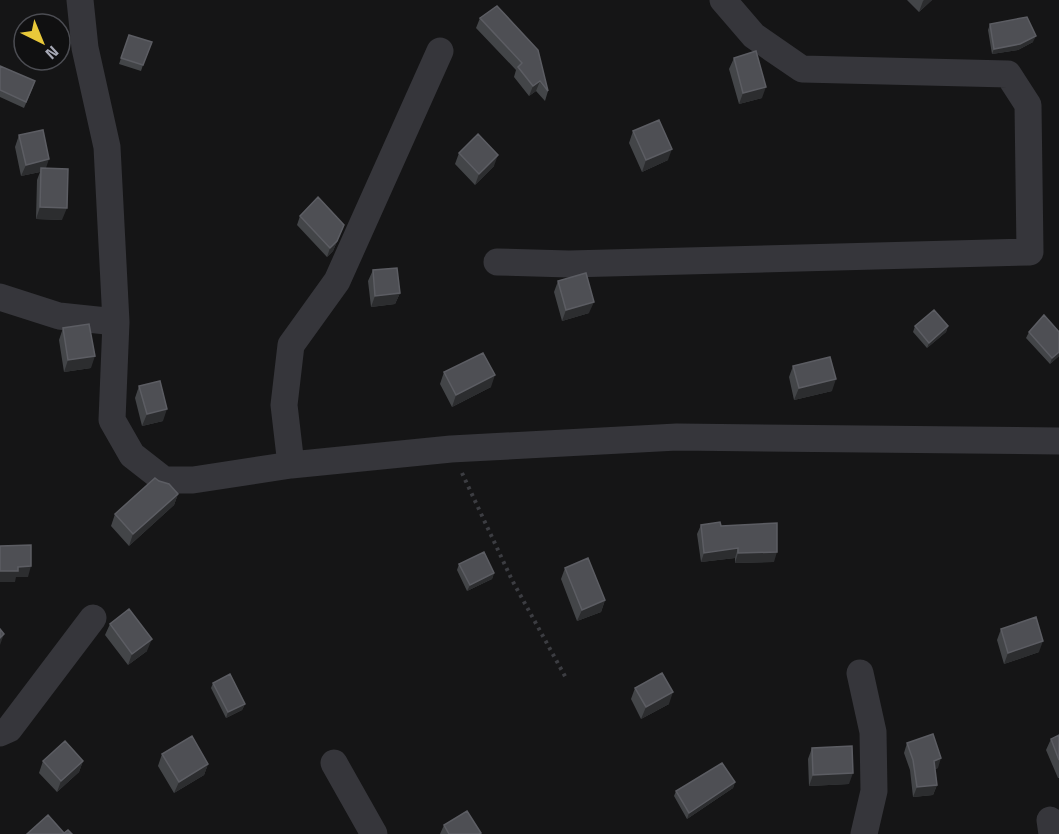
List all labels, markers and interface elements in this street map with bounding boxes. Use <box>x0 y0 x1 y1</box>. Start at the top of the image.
north arrow <box>12 12 72 72</box>
text: N <box>40 40 64 66</box>

